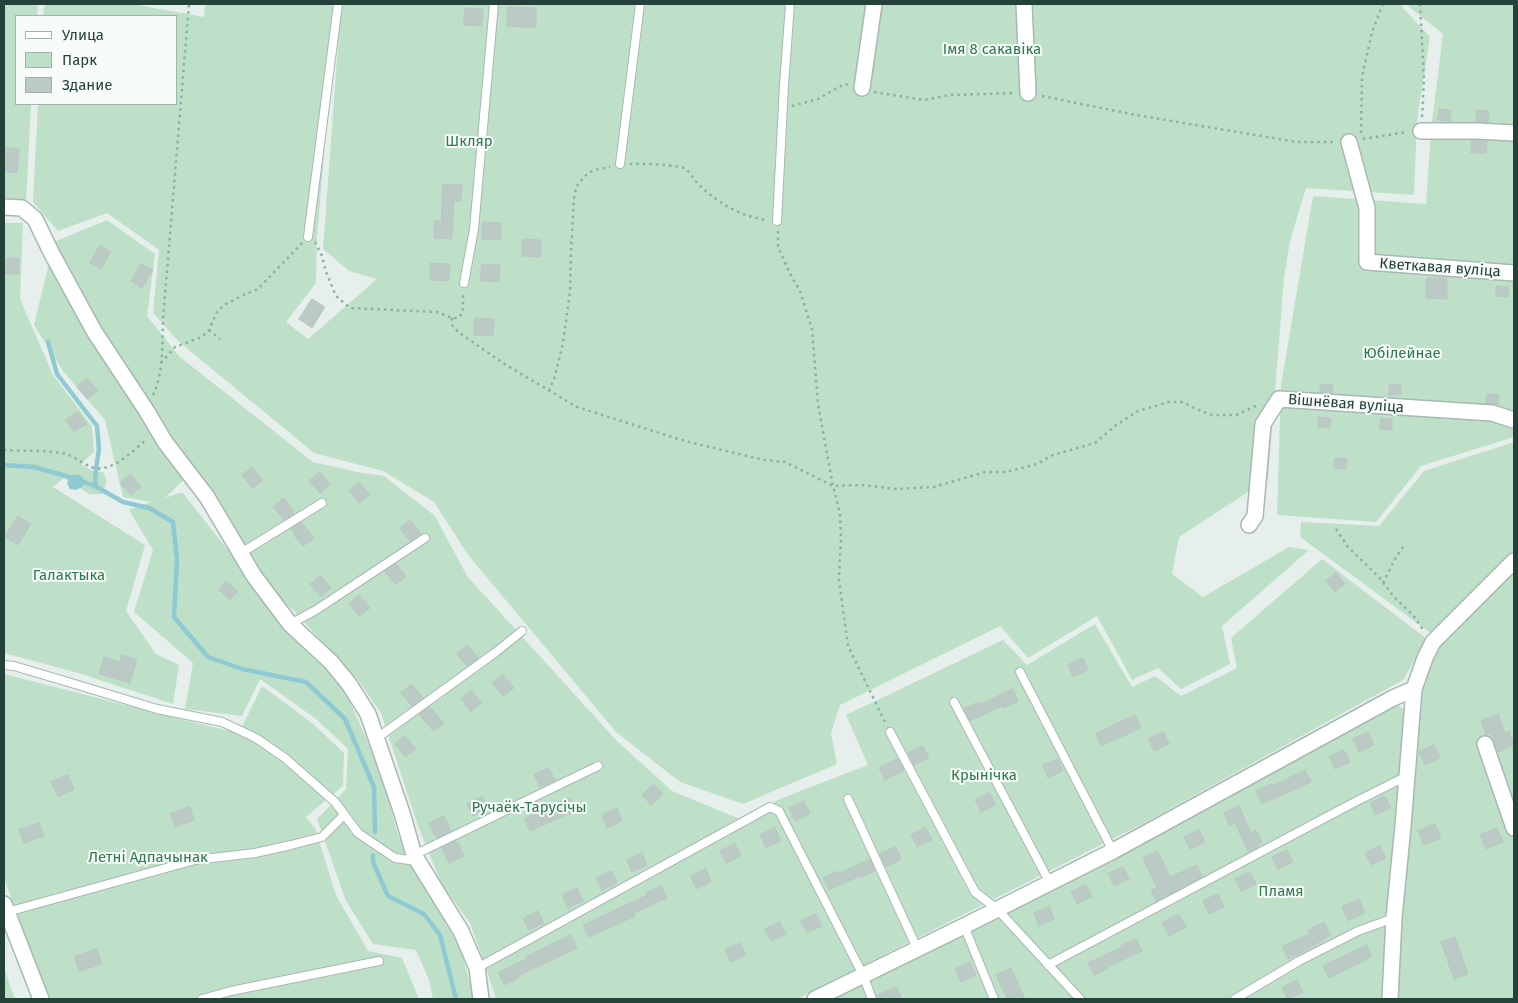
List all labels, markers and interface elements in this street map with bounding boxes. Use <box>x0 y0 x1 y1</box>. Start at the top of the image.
legend <box>15 15 178 105</box>
text: Улица <box>62 26 104 44</box>
park label: Імя 8 сакавіка <box>943 41 1041 59</box>
text: Парк <box>62 51 97 69</box>
text: Здание <box>62 76 112 94</box>
park label: Шкляр <box>445 133 493 151</box>
street label: Кветкавая вуліца <box>1379 255 1501 281</box>
park label: Юбілейнае <box>1363 345 1441 363</box>
street label: Вішнёвая вуліца <box>1287 391 1405 417</box>
park label: Галактыка <box>33 567 105 585</box>
park label: Крынічка <box>951 767 1017 785</box>
park label: Ручаёк-Тарусічы <box>471 799 587 817</box>
park label: Летні Адпачынак <box>88 849 208 867</box>
park label: Пламя <box>1258 883 1304 901</box>

